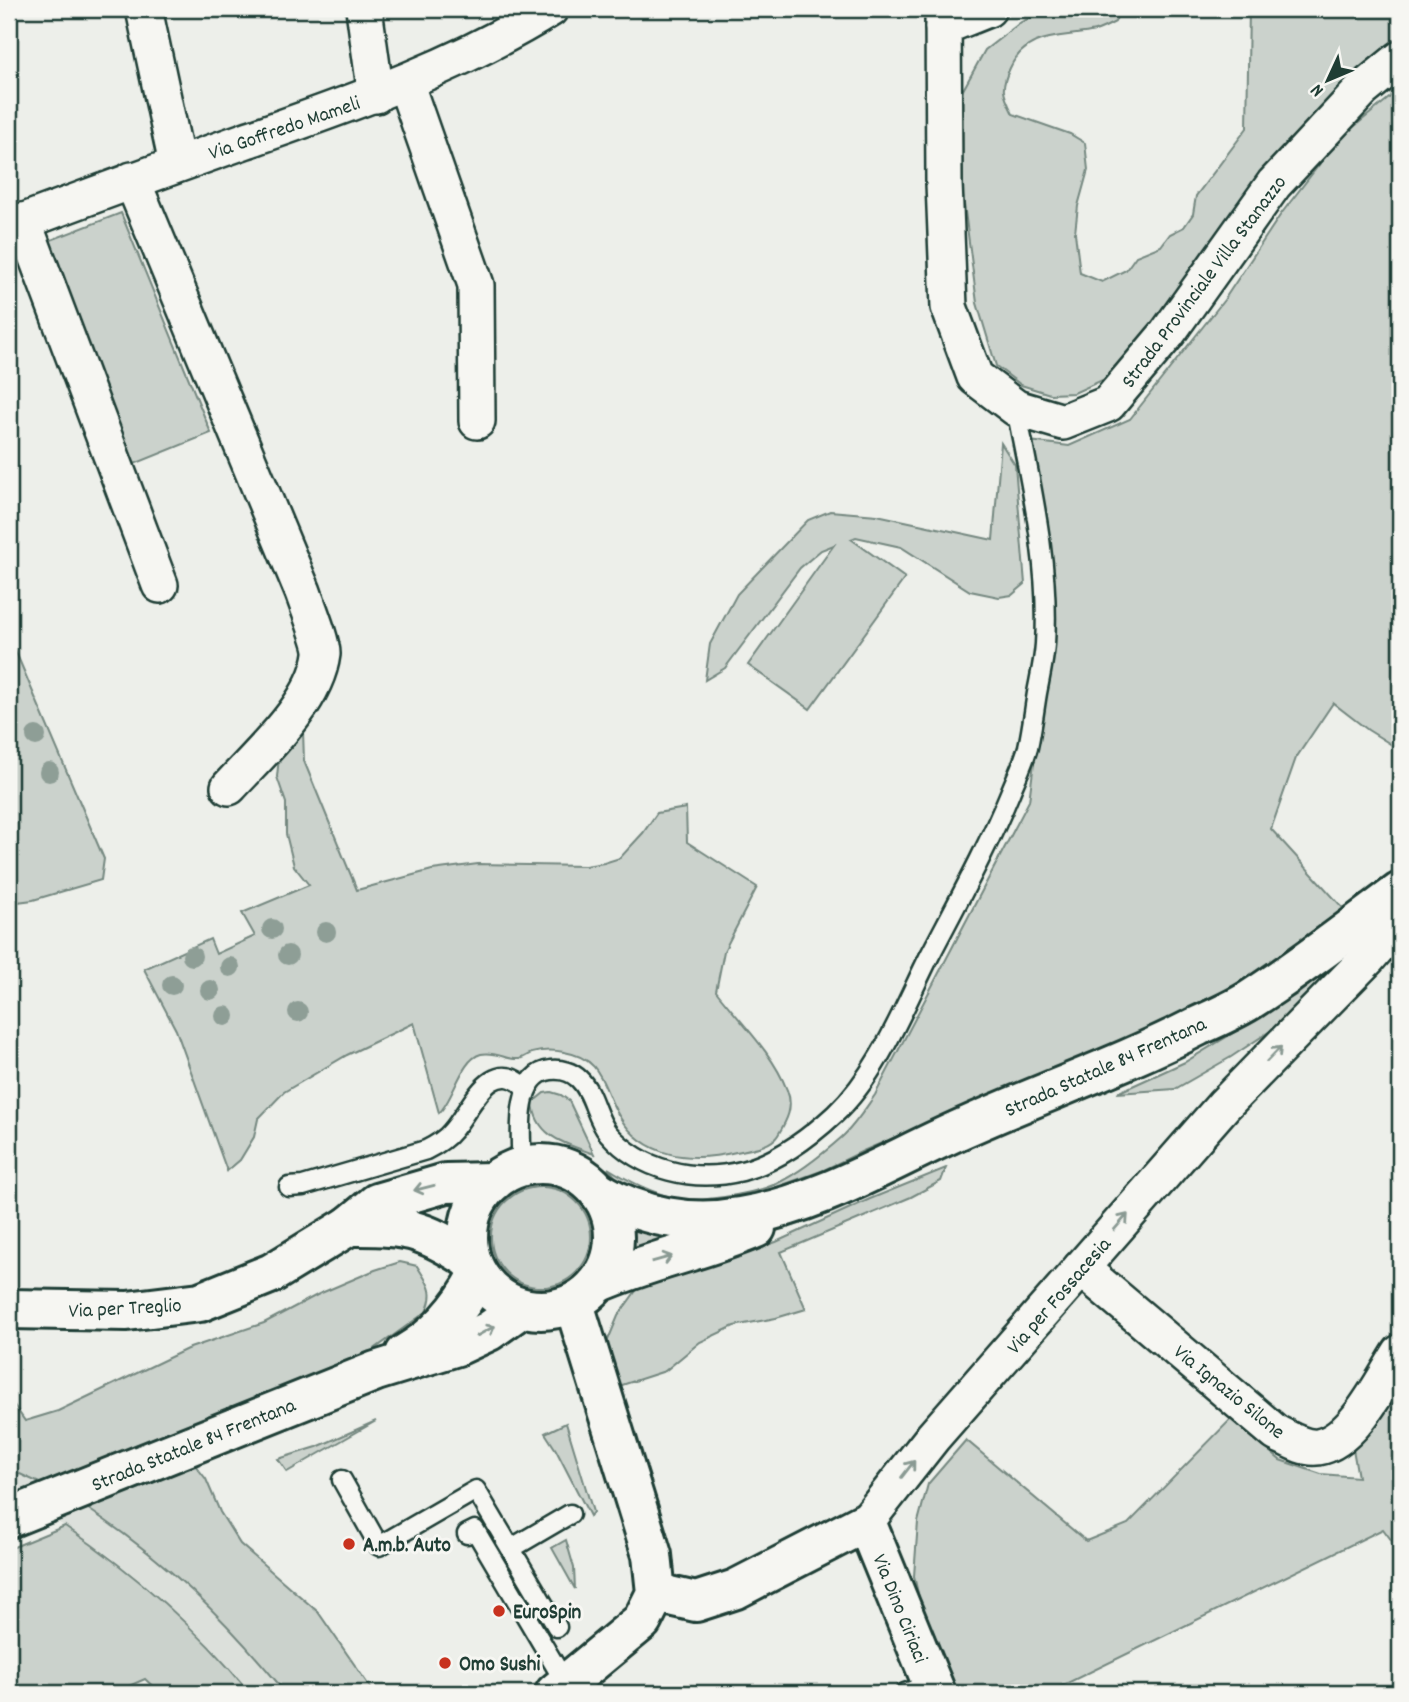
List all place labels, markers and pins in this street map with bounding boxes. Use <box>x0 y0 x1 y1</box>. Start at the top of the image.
place label: A.m.b. Auto <box>363 1532 451 1562</box>
marker: A.m.b. Auto <box>341 1536 357 1552</box>
place label: EuroSpin <box>513 1599 582 1629</box>
marker: EuroSpin <box>491 1603 507 1619</box>
place label: Omo Sushi <box>459 1651 540 1681</box>
marker: Omo Sushi <box>437 1655 453 1671</box>

